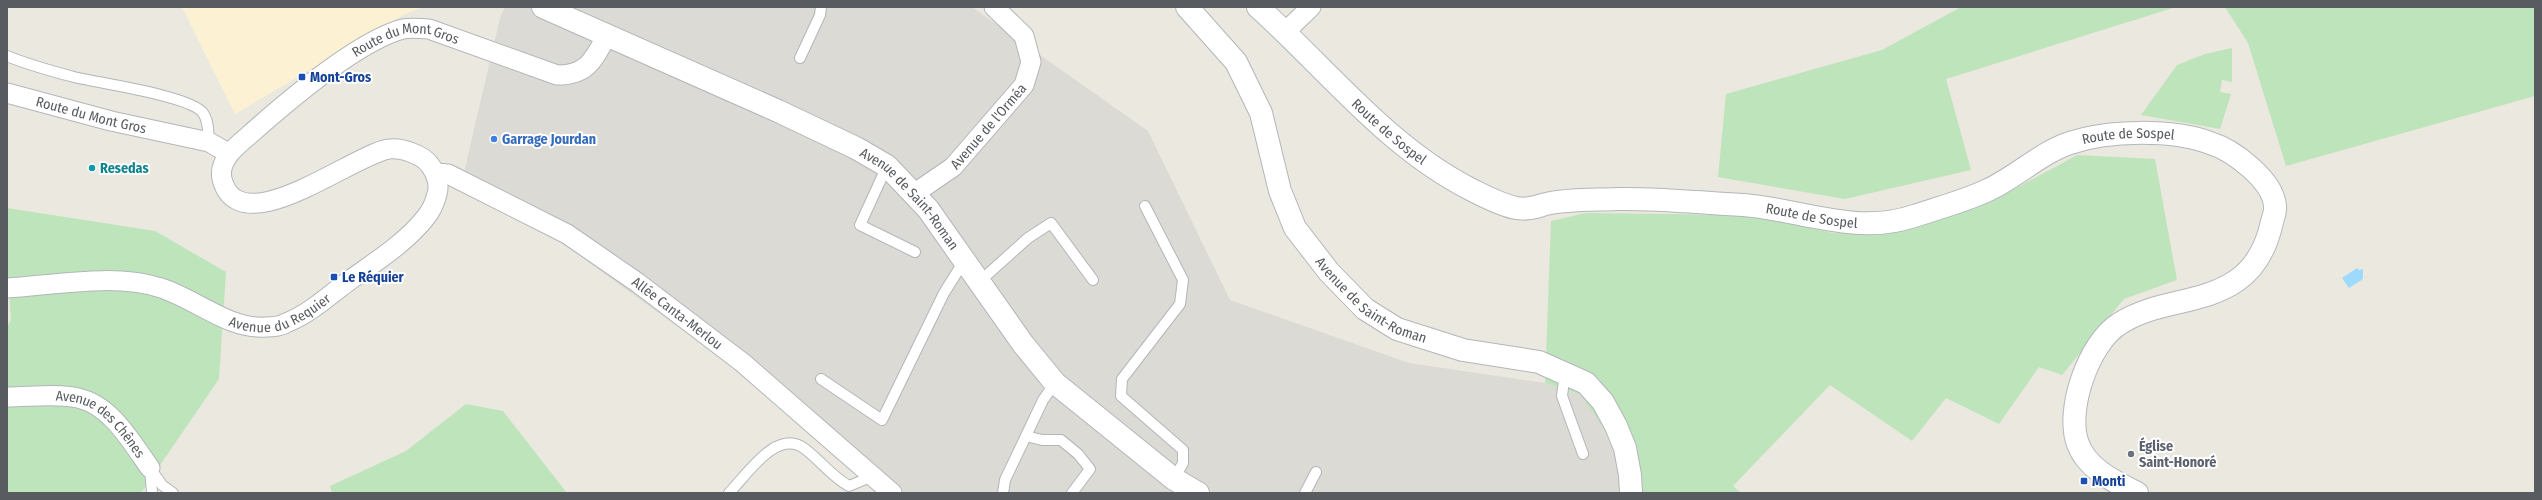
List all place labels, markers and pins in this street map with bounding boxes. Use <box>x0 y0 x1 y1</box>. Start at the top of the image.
place label: Mont-Gros <box>310 69 371 86</box>
marker: Mont-Gros <box>297 72 307 82</box>
place label: Garrage Jourdan <box>502 131 596 148</box>
marker: Garrage Jourdan <box>489 134 499 144</box>
place label: Resedas <box>100 160 149 177</box>
marker: Resedas <box>87 163 97 173</box>
place label: Le Réquier <box>342 269 405 286</box>
marker: Le Réquier <box>329 272 339 282</box>
place label: Église Saint-Honoré <box>2139 437 2216 471</box>
marker: Église Saint-Honoré <box>2126 449 2136 459</box>
place label: Monti <box>2092 473 2126 490</box>
marker: Monti <box>2079 476 2089 486</box>

